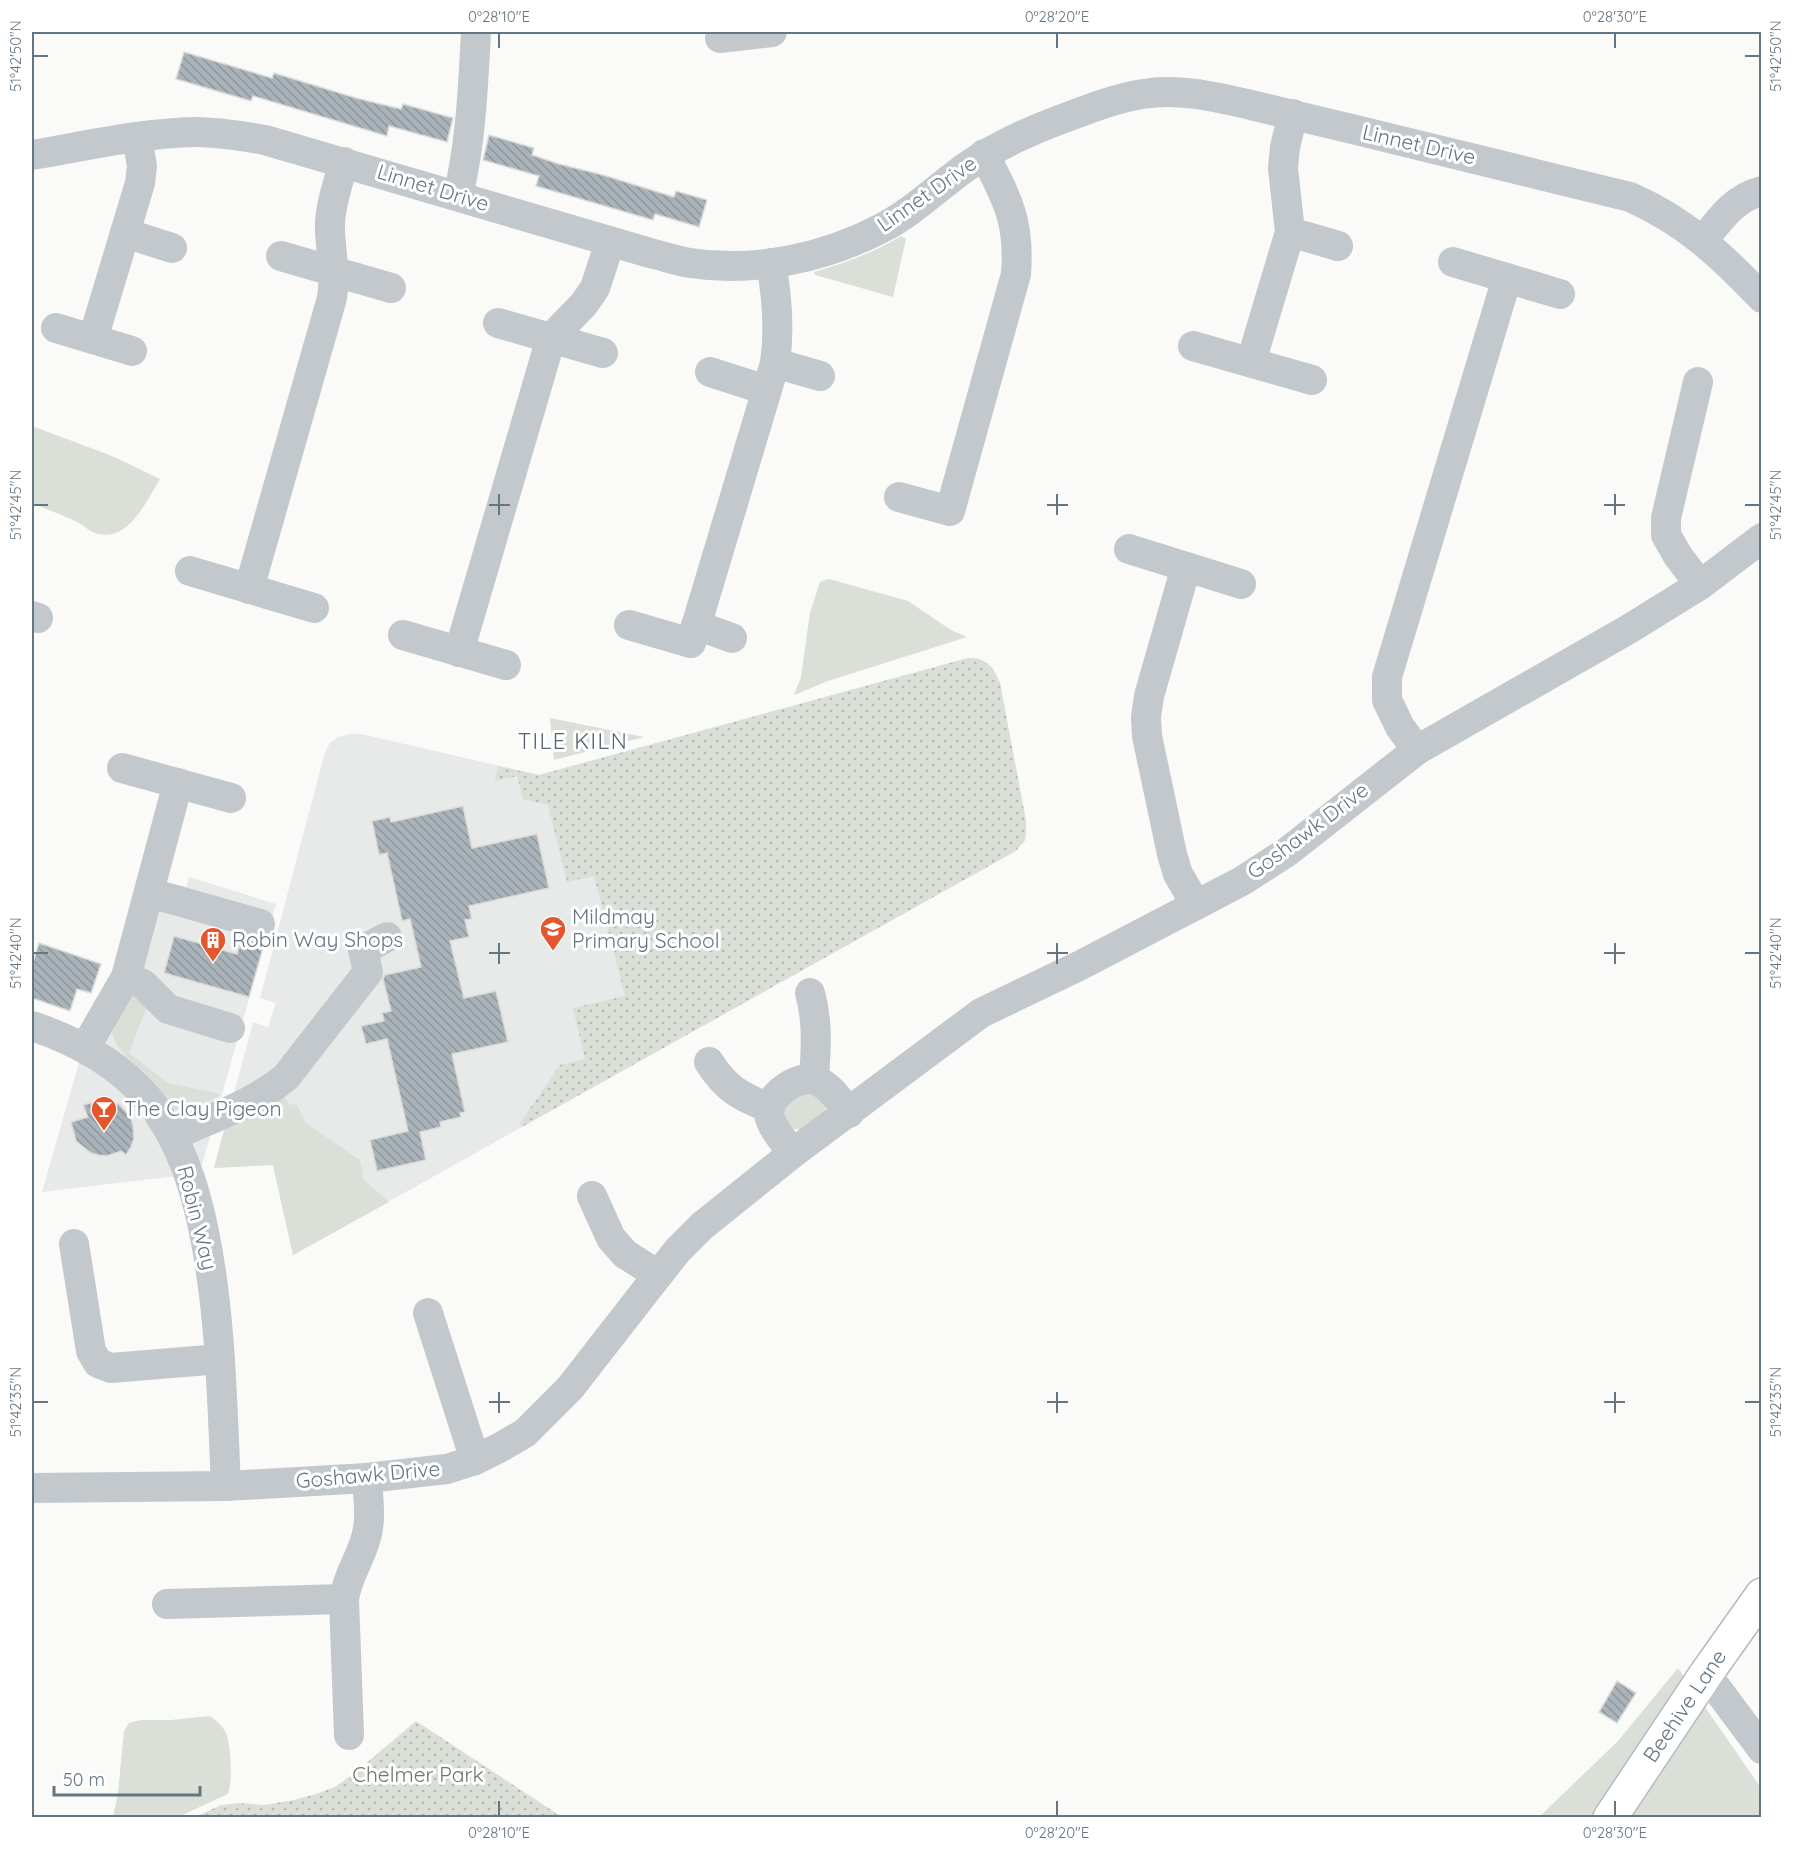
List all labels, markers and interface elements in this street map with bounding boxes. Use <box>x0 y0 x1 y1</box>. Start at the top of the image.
text: 0°28'10"E <box>468 7 530 26</box>
text: 0°28'20"E <box>1025 7 1089 26</box>
text: 0°28'30"E <box>1583 7 1647 26</box>
text: 51°42'50"N <box>6 20 25 92</box>
text: 51°42'50"N <box>1766 20 1785 92</box>
street label: Linnet Drive <box>1360 118 1478 170</box>
street label: Linnet Drive <box>872 149 981 237</box>
street label: Linnet Drive <box>374 158 492 216</box>
text: 51°42'45"N <box>6 470 25 540</box>
text: 51°42'45"N <box>1766 470 1785 540</box>
district label: TILE KILN <box>518 727 628 755</box>
street label: Goshawk Drive <box>1242 776 1373 884</box>
place label: Mildmay Primary School <box>572 903 720 953</box>
school or university icon: Mildmay Primary School <box>538 914 568 952</box>
text: 51°42'40"N <box>6 917 25 989</box>
text: 51°42'40"N <box>1766 917 1785 989</box>
building icon: Robin Way Shops <box>198 925 228 963</box>
place label: Robin Way Shops <box>232 926 403 952</box>
bar icon: The Clay Pigeon <box>89 1094 119 1132</box>
place label: The Clay Pigeon <box>124 1095 282 1121</box>
street label: Robin Way <box>172 1163 223 1273</box>
text: 51°42'35"N <box>6 1367 25 1437</box>
text: 51°42'35"N <box>1766 1367 1785 1437</box>
street label: Goshawk Drive <box>295 1455 441 1493</box>
street label: Beehive Lane <box>1637 1644 1731 1767</box>
scale bar <box>54 1759 200 1797</box>
park label: Chelmer Park <box>352 1761 484 1787</box>
text: 50 m <box>63 1768 105 1791</box>
text: 0°28'10"E <box>468 1823 530 1842</box>
text: 0°28'20"E <box>1025 1823 1089 1842</box>
text: 0°28'30"E <box>1583 1823 1647 1842</box>

